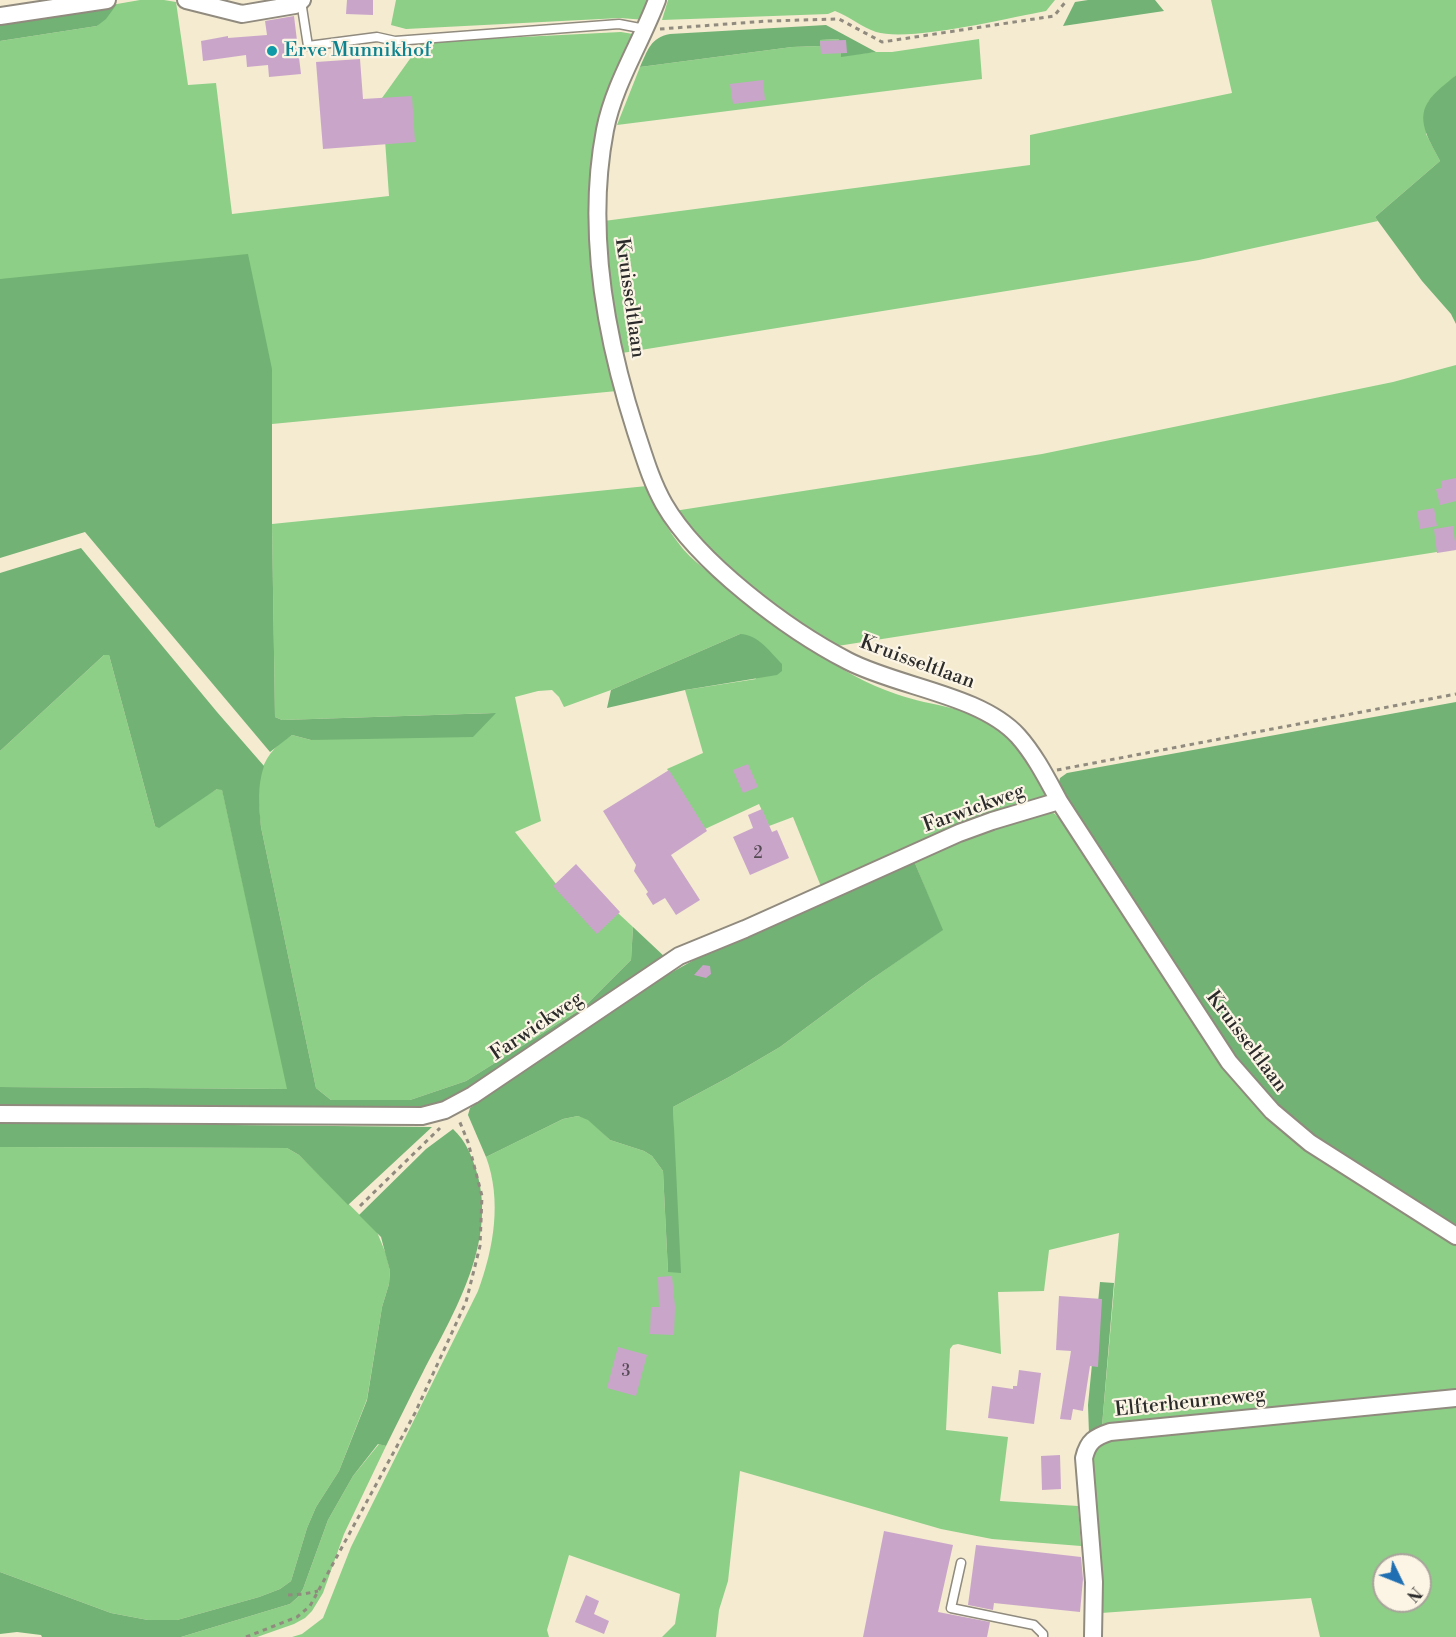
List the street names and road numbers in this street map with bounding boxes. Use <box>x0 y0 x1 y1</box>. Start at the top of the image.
street label: Kruisseltlaan <box>609 237 649 359</box>
street label: Kruisseltlaan <box>856 631 978 695</box>
street label: Farwickweg <box>920 780 1028 838</box>
street label: Farwickweg <box>486 987 588 1067</box>
street label: Kruisseltlaan <box>1200 987 1292 1097</box>
street label: Elfterheurneweg <box>1113 1383 1267 1423</box>

